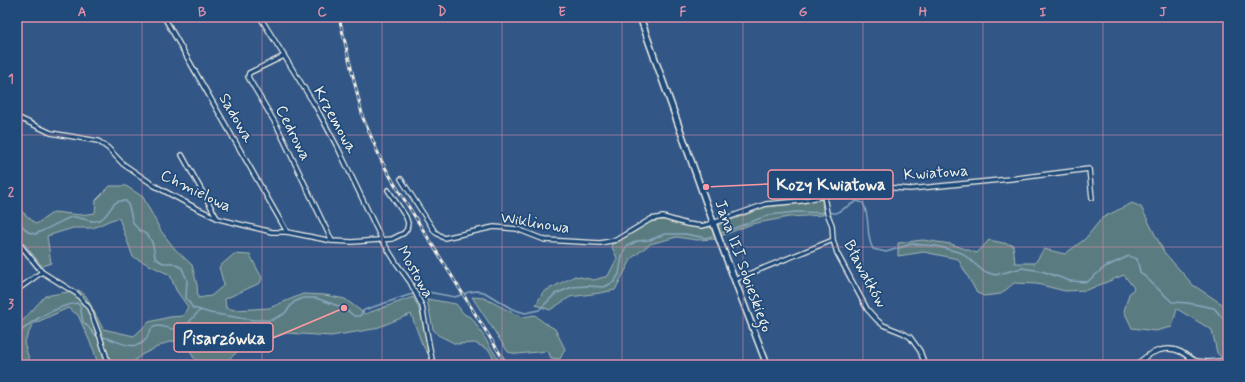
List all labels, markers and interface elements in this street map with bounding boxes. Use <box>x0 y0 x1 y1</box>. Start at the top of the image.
text: A <box>78 4 86 21</box>
text: B <box>198 4 207 21</box>
text: C <box>317 4 327 21</box>
text: D <box>438 4 447 21</box>
text: E <box>558 4 566 21</box>
text: F <box>680 4 687 21</box>
text: G <box>799 4 808 21</box>
text: H <box>919 4 928 21</box>
text: I <box>1040 4 1047 21</box>
text: J <box>1159 4 1167 21</box>
text: 1 <box>8 71 14 88</box>
street label: Krzemowa <box>308 83 362 157</box>
street label: Sadowa <box>213 89 259 147</box>
street label: Cedrowa <box>270 102 316 164</box>
street label: Kwiatowa <box>903 160 969 186</box>
street label: Chmielowa <box>157 165 235 217</box>
callout: Kozy Kwiatowa <box>768 170 893 199</box>
text: Kozy Kwiatowa <box>776 174 886 196</box>
text: 2 <box>8 184 15 201</box>
street label: Jana III Sobieskiego <box>708 197 777 336</box>
street label: Wiklinowa <box>499 207 571 239</box>
street label: Bławatków <box>838 236 892 312</box>
street label: Mostowa <box>392 242 438 302</box>
text: 3 <box>8 296 14 313</box>
callout: Pisarzówka <box>174 323 273 352</box>
text: Pisarzówka <box>182 328 266 350</box>

